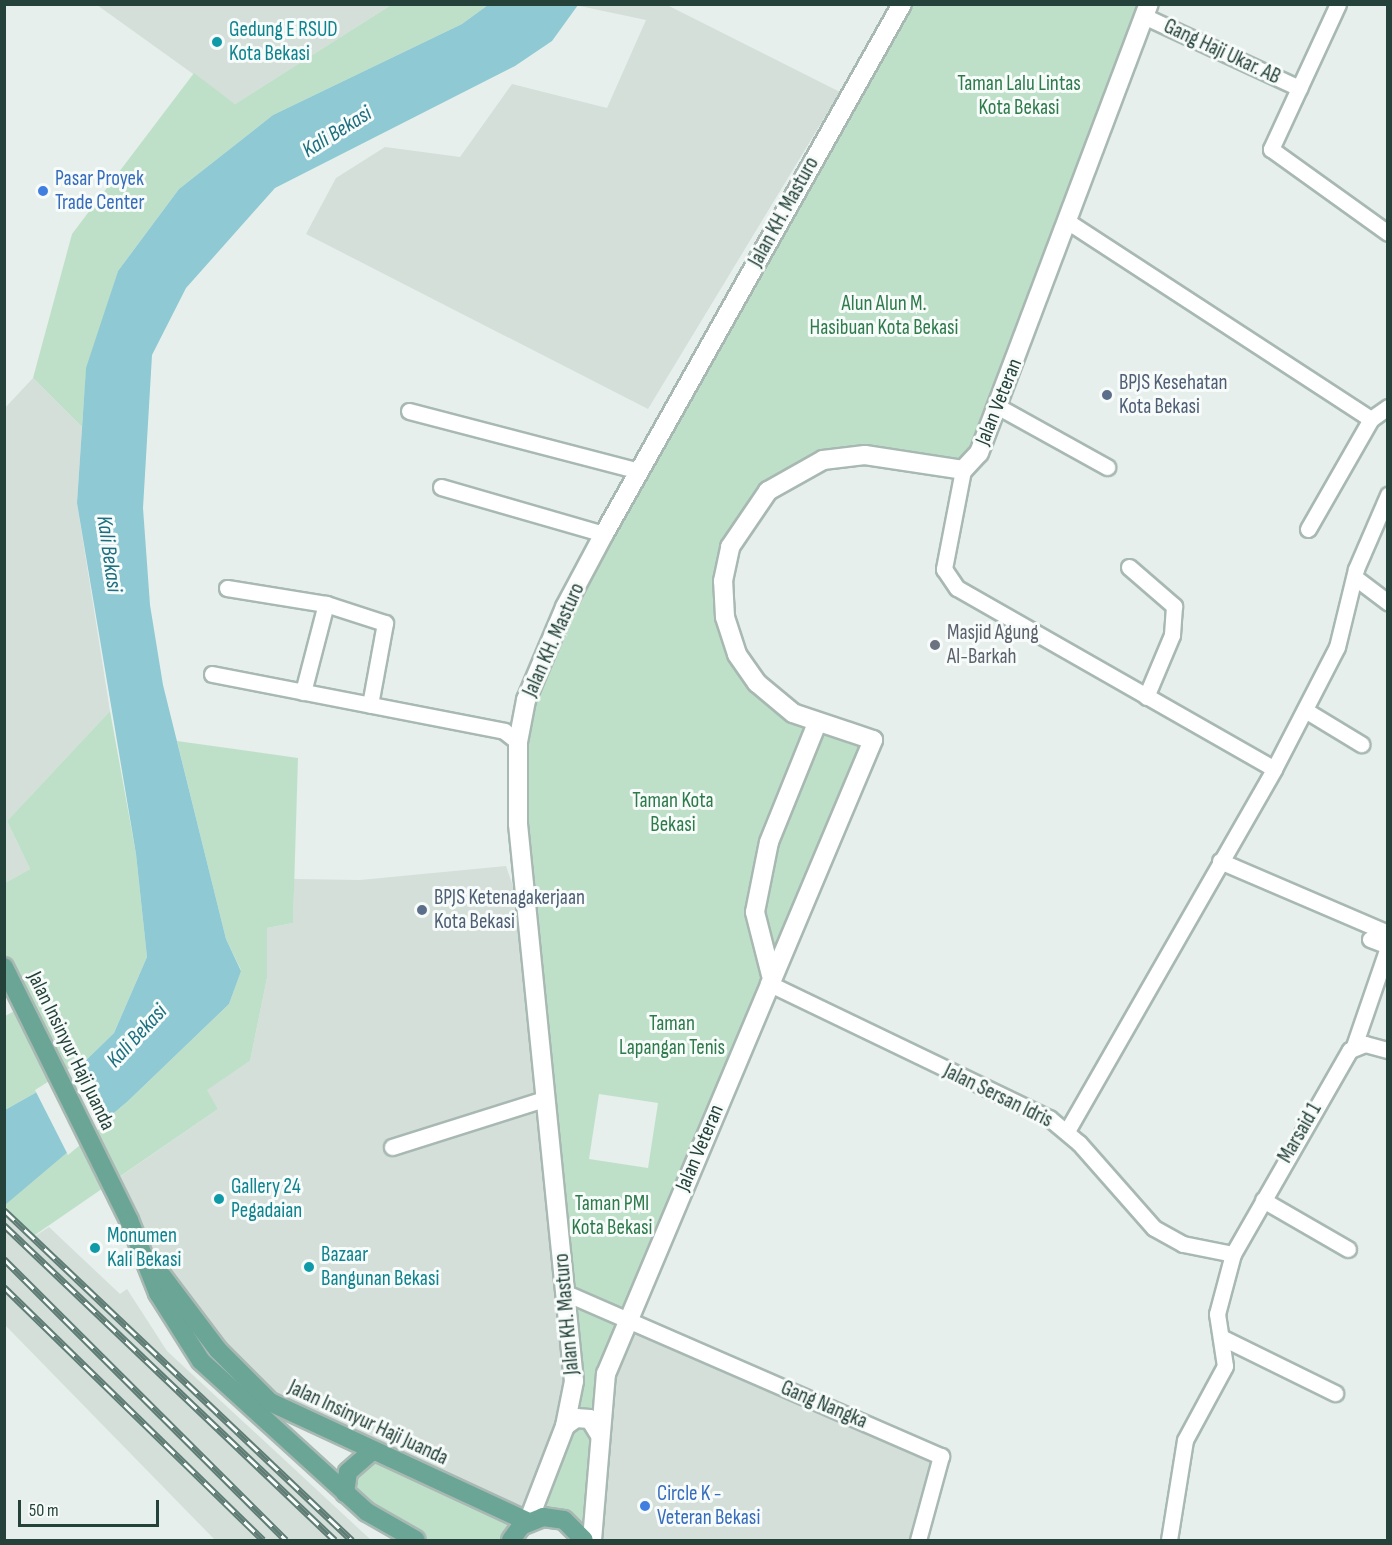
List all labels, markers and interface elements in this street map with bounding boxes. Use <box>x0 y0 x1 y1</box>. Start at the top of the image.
street label: Gang Haji Ukar. AB <box>1160 14 1284 90</box>
place label: Gedung E RSUD Kota Bekasi <box>229 17 338 67</box>
marker: Gedung E RSUD Kota Bekasi <box>210 35 224 49</box>
park label: Taman Lalu Lintas Kota Bekasi <box>957 71 1081 121</box>
water label: Kali Bekasi <box>297 100 377 164</box>
street label: Jalan KH. Masturo <box>743 153 825 271</box>
place label: Pasar Proyek Trade Center <box>55 166 145 216</box>
marker: Pasar Proyek Trade Center <box>36 184 50 198</box>
park label: Alun Alun M. Hasibuan Kota Bekasi <box>809 291 959 341</box>
street label: Jalan Veteran <box>970 355 1028 449</box>
place label: BPJS Kesehatan Kota Bekasi <box>1119 370 1227 420</box>
marker: BPJS Kesehatan Kota Bekasi <box>1100 388 1114 402</box>
water label: Kali Bekasi <box>91 514 127 594</box>
street label: Jalan KH. Masturo <box>518 579 590 701</box>
place label: Masjid Agung Al-Barkah <box>947 620 1039 670</box>
marker: Masjid Agung Al-Barkah <box>928 638 942 652</box>
park label: Taman Kota Bekasi <box>632 788 714 838</box>
place label: BPJS Ketenagakerjaan Kota Bekasi <box>434 885 585 935</box>
marker: BPJS Ketenagakerjaan Kota Bekasi <box>415 903 429 917</box>
street label: Jalan Insinyur Haji Juanda <box>22 968 120 1134</box>
water label: Kali Bekasi <box>101 999 173 1073</box>
park label: Taman Lapangan Tenis <box>619 1011 725 1061</box>
street label: Jalan Sersan Idris <box>939 1059 1057 1133</box>
street label: Marsaid 1 <box>1273 1098 1327 1168</box>
street label: Jalan Veteran <box>671 1101 729 1195</box>
place label: Gallery 24 Pegadaian <box>231 1174 302 1224</box>
park label: Taman PMI Kota Bekasi <box>572 1191 652 1241</box>
marker: Gallery 24 Pegadaian <box>212 1192 226 1206</box>
place label: Monumen Kali Bekasi <box>107 1223 181 1273</box>
marker: Monumen Kali Bekasi <box>88 1241 102 1255</box>
place label: Bazaar Bangunan Bekasi <box>321 1242 439 1292</box>
street label: Jalan KH. Masturo <box>549 1252 585 1376</box>
marker: Bazaar Bangunan Bekasi <box>302 1260 316 1274</box>
street label: Jalan Insinyur Haji Juanda <box>284 1375 452 1471</box>
street label: Gang Nangka <box>777 1376 871 1434</box>
place label: Circle K - Veteran Bekasi <box>657 1481 760 1531</box>
scale bar <box>21 1488 162 1526</box>
marker: Circle K - Veteran Bekasi <box>638 1499 652 1513</box>
text: 50 m <box>29 1500 59 1521</box>

